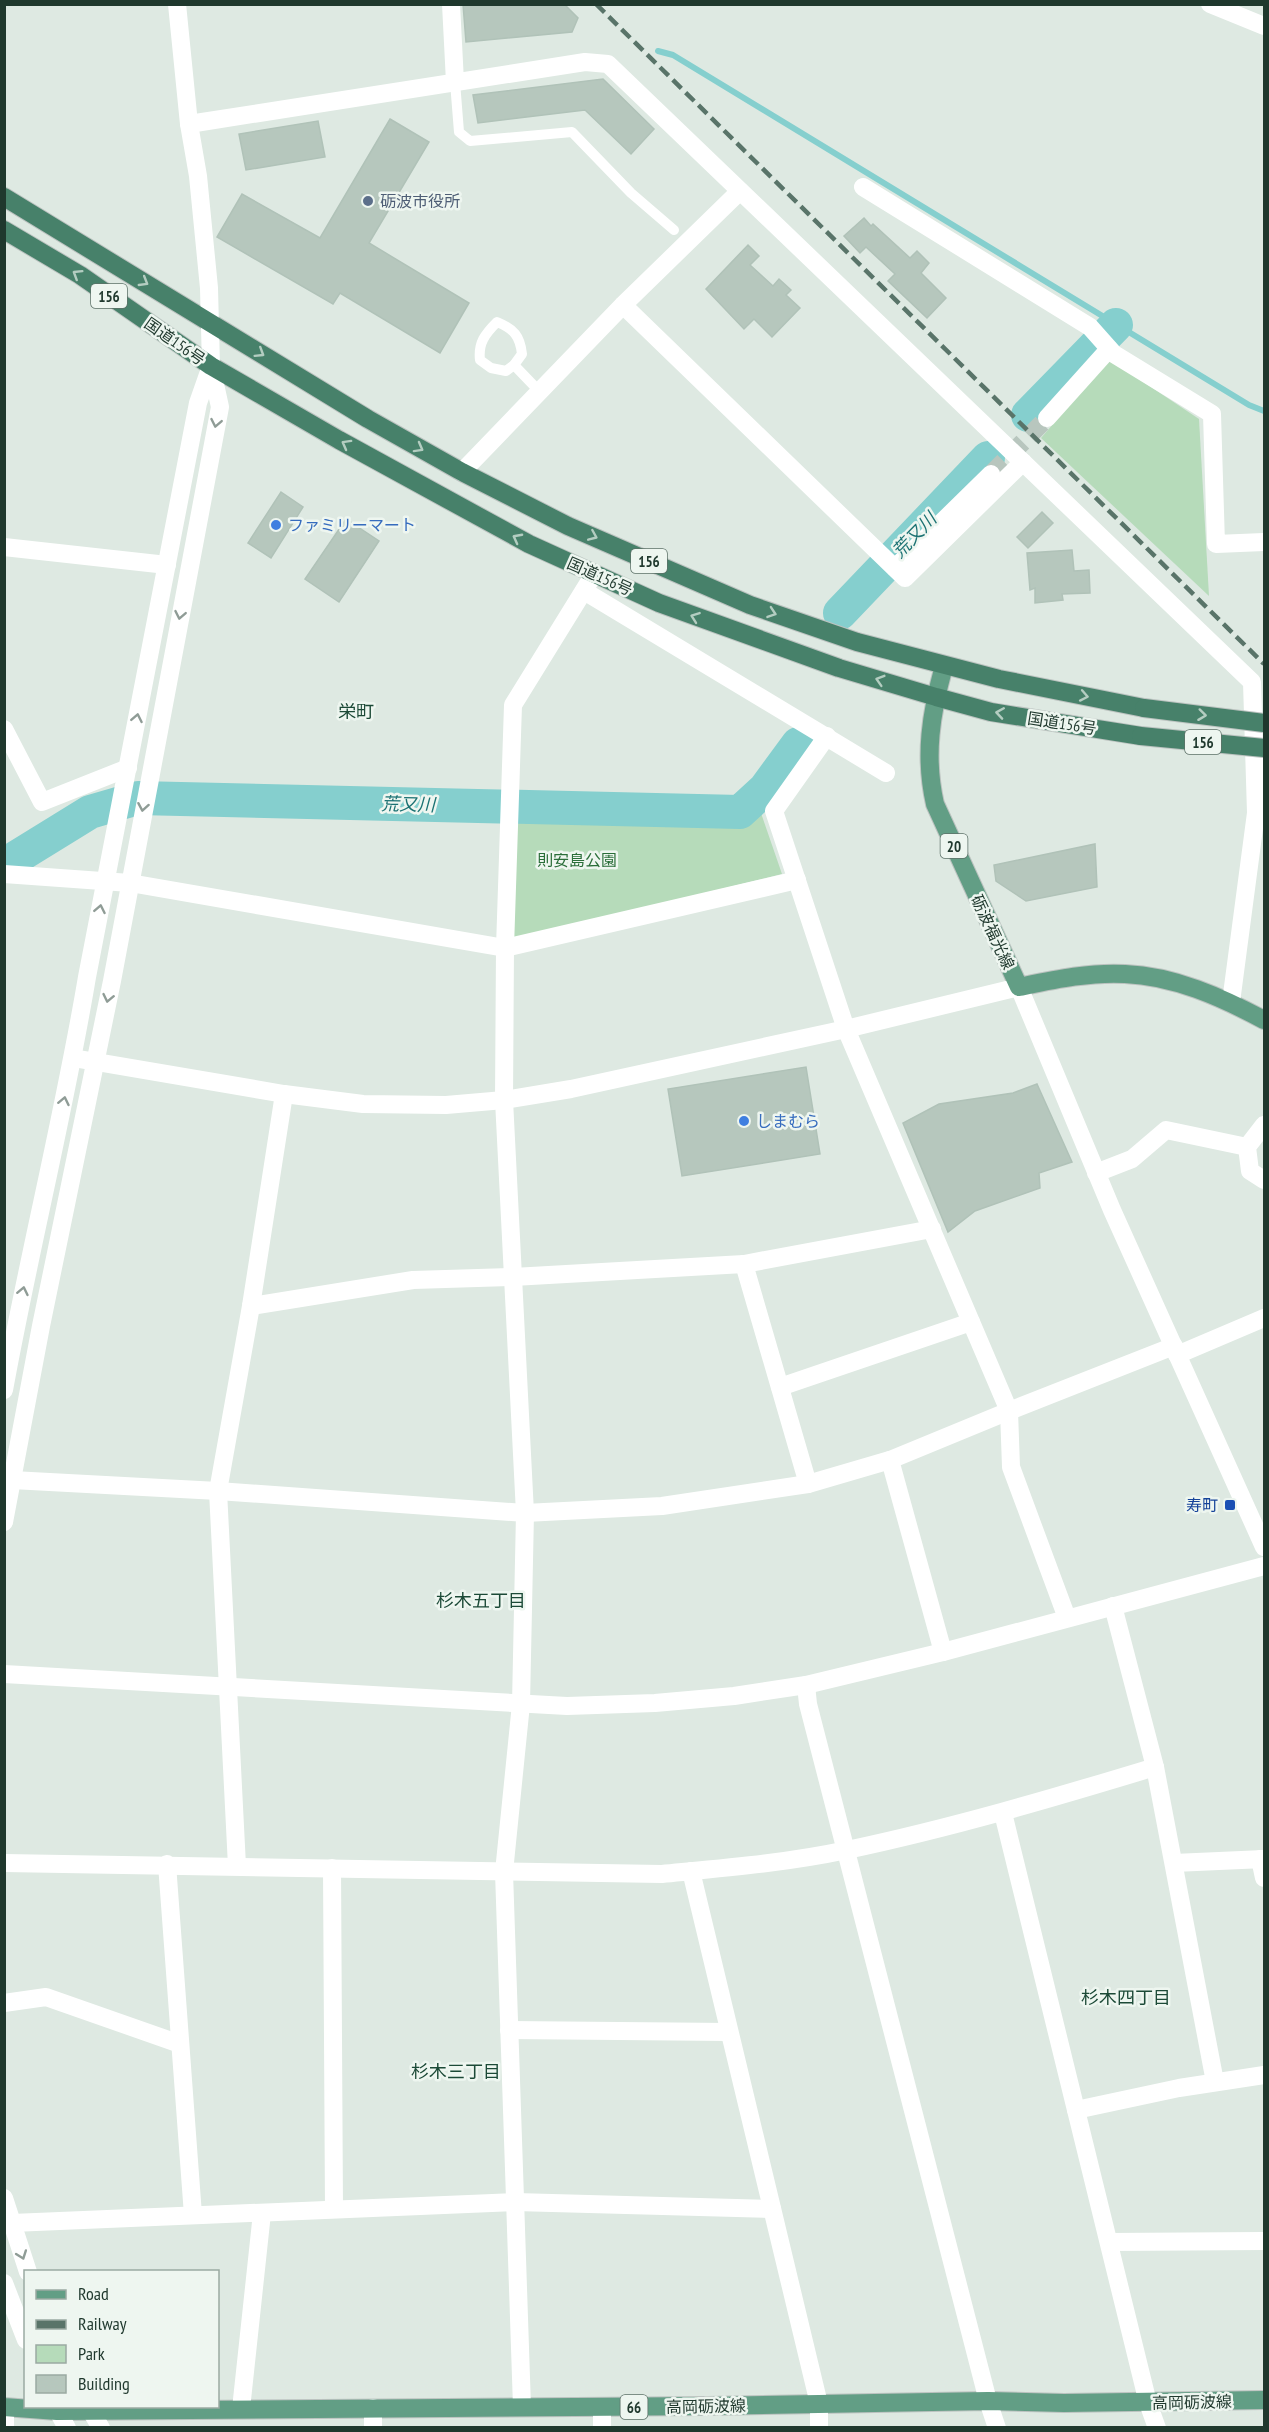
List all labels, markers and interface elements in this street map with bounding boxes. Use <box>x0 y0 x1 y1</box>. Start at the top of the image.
place label: 砺波市役所 <box>380 191 460 211</box>
marker: 砺波市役所 <box>361 194 375 208</box>
one-way arrow <box>72 270 83 281</box>
one-way arrow <box>138 275 148 287</box>
road number: 156 <box>91 284 127 308</box>
street label: 国道156号 <box>141 313 209 369</box>
one-way arrow <box>254 345 264 357</box>
one-way arrow <box>210 418 223 428</box>
one-way arrow <box>342 440 352 451</box>
one-way arrow <box>413 441 423 452</box>
water label: 荒又川 <box>887 506 942 562</box>
place label: ファミリーマート <box>288 515 416 535</box>
marker: ファミリーマート <box>269 518 283 532</box>
one-way arrow <box>586 529 597 541</box>
one-way arrow <box>513 534 523 545</box>
road number: 156 <box>631 549 667 573</box>
street label: 国道156号 <box>564 553 636 599</box>
one-way arrow <box>766 605 777 618</box>
one-way arrow <box>174 610 187 620</box>
one-way arrow <box>691 611 701 624</box>
one-way arrow <box>875 675 886 687</box>
one-way arrow <box>1078 689 1088 702</box>
district label: 栄町 <box>338 700 374 723</box>
one-way arrow <box>996 708 1005 720</box>
street label: 国道156号 <box>1026 708 1098 738</box>
one-way arrow <box>1197 709 1207 721</box>
one-way arrow <box>130 713 143 723</box>
road number: 156 <box>1185 730 1221 754</box>
water label: 荒又川 <box>381 792 437 816</box>
one-way arrow <box>138 802 150 811</box>
road number: 20 <box>940 834 968 858</box>
park label: 則安島公園 <box>537 850 617 870</box>
street label: 砺波福光線 <box>967 892 1019 972</box>
one-way arrow <box>93 904 106 914</box>
one-way arrow <box>102 993 115 1003</box>
one-way arrow <box>57 1096 70 1106</box>
place label: しまむら <box>756 1111 820 1131</box>
marker: しまむら <box>737 1114 751 1128</box>
one-way arrow <box>16 1287 29 1297</box>
place label: 寿町 <box>1186 1495 1218 1515</box>
marker: 寿町 <box>1223 1498 1237 1512</box>
district label: 杉木五丁目 <box>436 1589 526 1612</box>
district label: 杉木四丁目 <box>1081 1986 1171 2009</box>
district label: 杉木三丁目 <box>411 2060 501 2083</box>
one-way arrow <box>15 2249 27 2260</box>
legend <box>24 2270 219 2408</box>
text: Road <box>78 2282 109 2305</box>
text: Railway <box>78 2312 127 2335</box>
text: Park <box>78 2342 105 2365</box>
text: Building <box>78 2372 130 2395</box>
street label: 高岡砺波線 <box>1152 2391 1232 2413</box>
road number: 66 <box>620 2395 648 2419</box>
street label: 高岡砺波線 <box>666 2395 746 2417</box>

